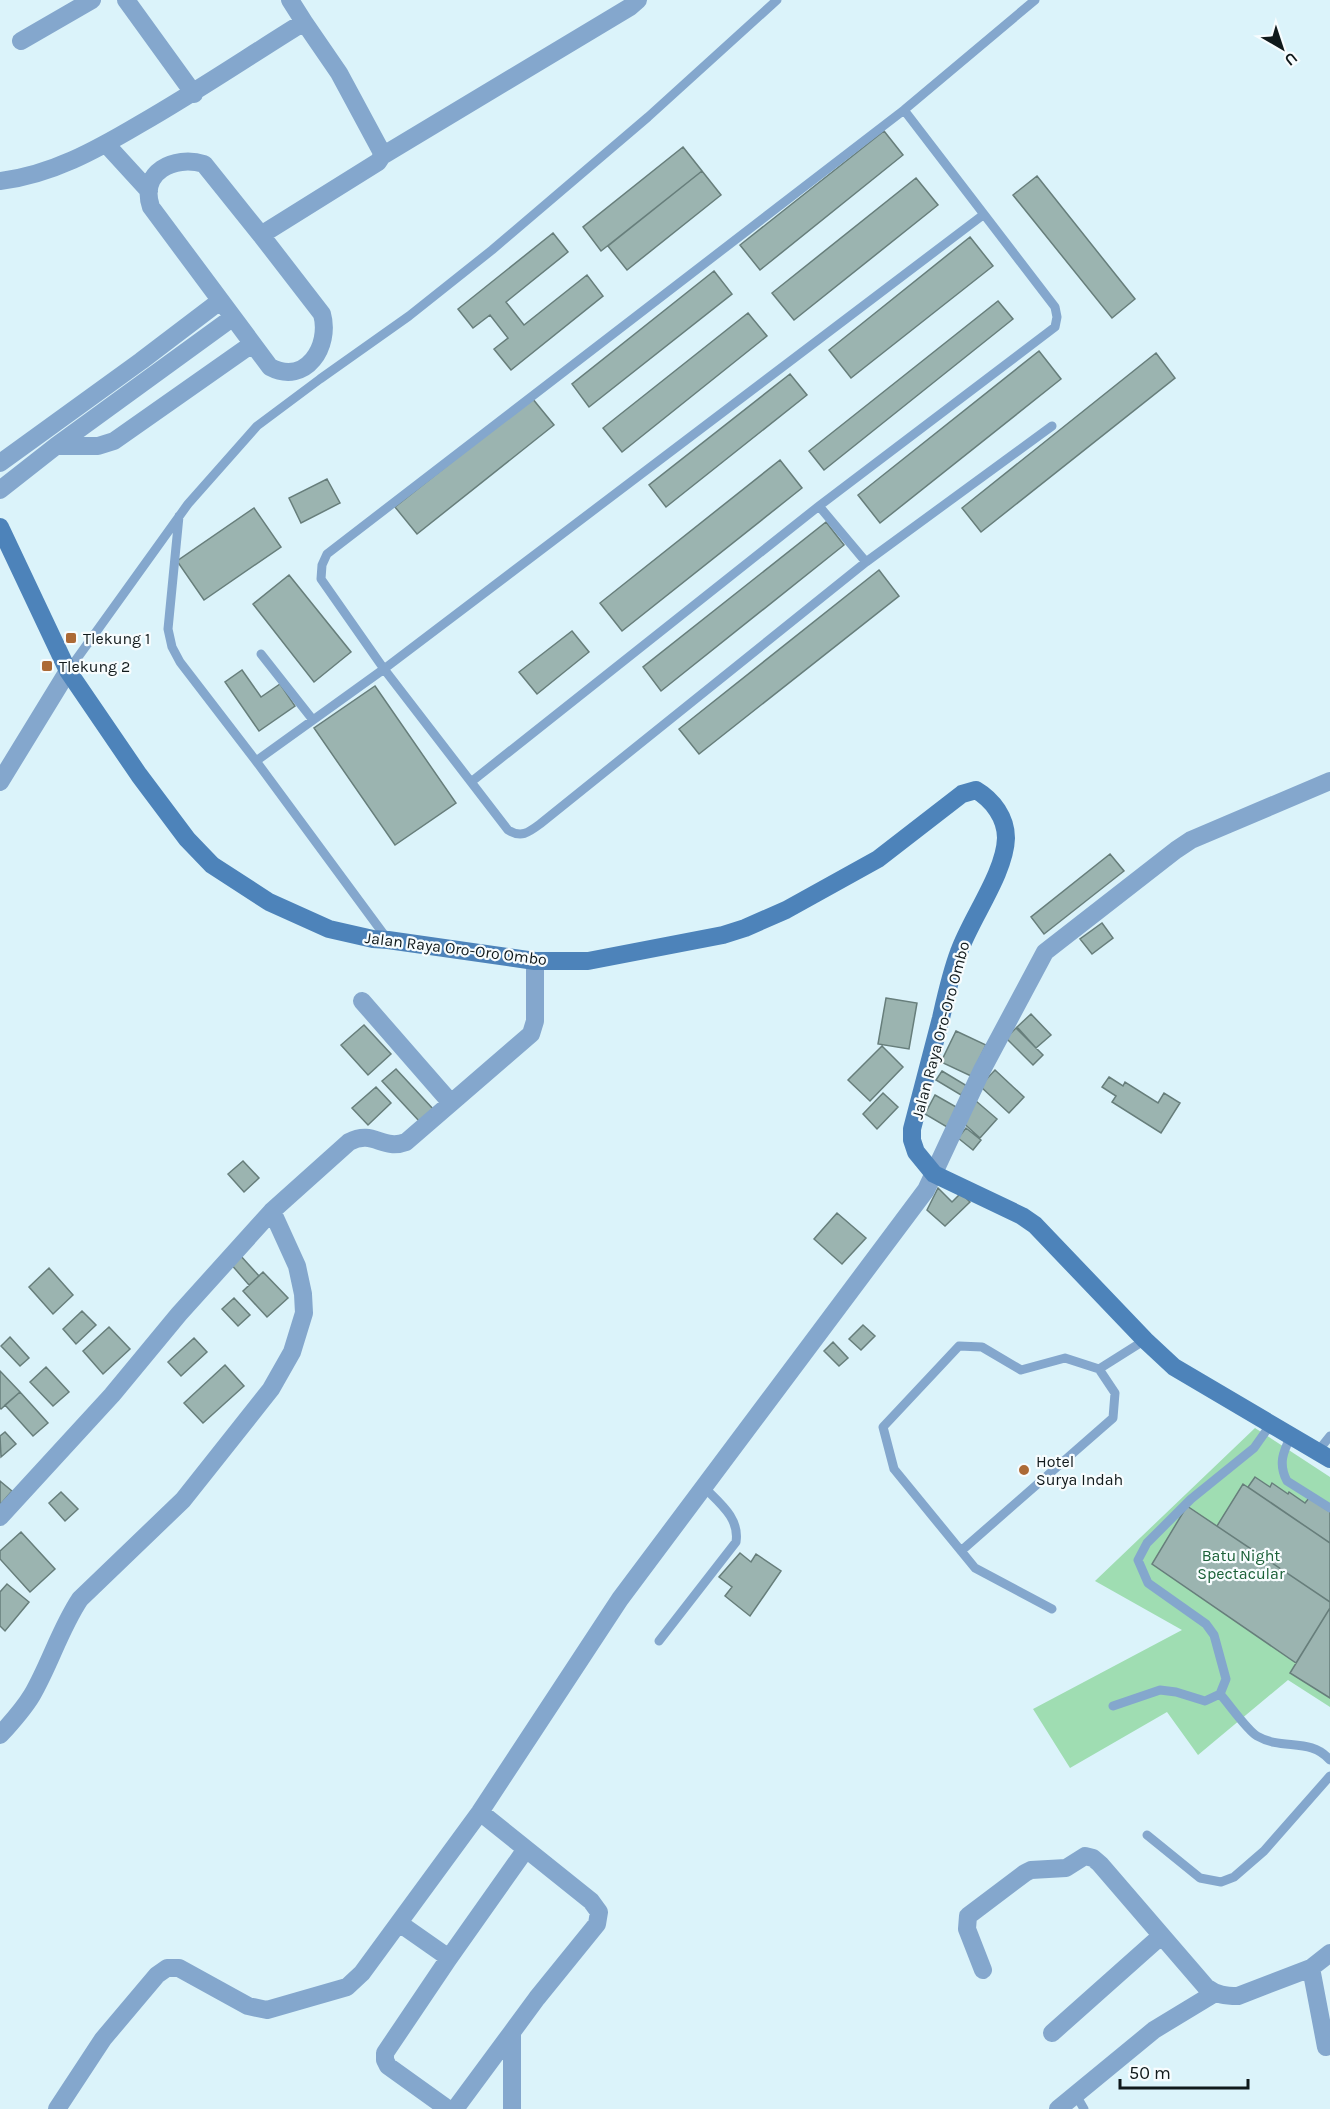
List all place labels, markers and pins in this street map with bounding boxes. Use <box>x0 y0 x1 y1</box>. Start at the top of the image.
place label: Tlekung 1 <box>83 629 150 648</box>
marker: Tlekung 1 <box>64 631 78 645</box>
place label: Tlekung 2 <box>59 657 130 676</box>
marker: Tlekung 2 <box>40 659 54 673</box>
place label: Hotel Surya Indah <box>1036 1452 1123 1489</box>
marker: Hotel Surya Indah <box>1017 1463 1031 1477</box>

